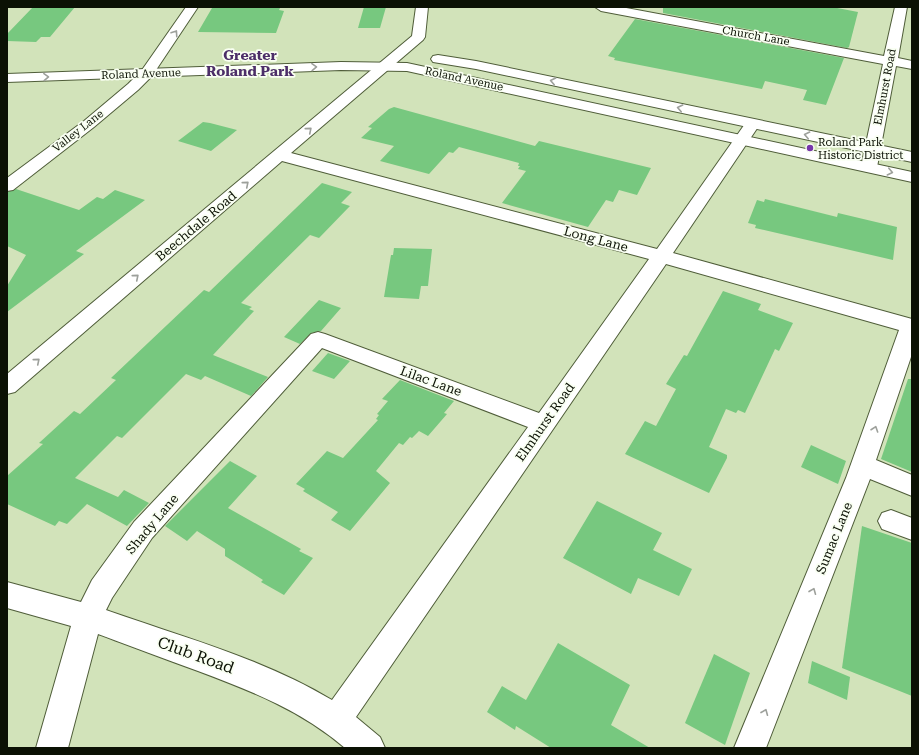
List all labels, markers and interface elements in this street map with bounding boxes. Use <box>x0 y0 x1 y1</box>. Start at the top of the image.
street label: Church Lane <box>721 24 791 48</box>
one-way arrow <box>170 30 178 37</box>
district label: Greater Roland Park <box>206 47 294 79</box>
street label: Elmhurst Road <box>871 48 899 126</box>
one-way arrow <box>311 63 317 72</box>
street label: Roland Avenue <box>424 64 504 94</box>
street label: Roland Avenue <box>101 66 181 82</box>
one-way arrow <box>43 73 49 81</box>
one-way arrow <box>549 78 556 86</box>
one-way arrow <box>677 105 683 113</box>
street label: Valley Lane <box>50 107 106 155</box>
one-way arrow <box>304 128 312 135</box>
one-way arrow <box>804 131 810 140</box>
place label: Roland Park Historic District <box>818 136 903 162</box>
marker: Roland Park Historic District <box>805 143 815 153</box>
one-way arrow <box>886 167 893 176</box>
one-way arrow <box>241 181 249 188</box>
street label: Beechdale Road <box>153 188 240 264</box>
street label: Long Lane <box>562 223 630 255</box>
one-way arrow <box>131 274 139 281</box>
one-way arrow <box>32 358 39 365</box>
street label: Lilac Lane <box>398 363 464 399</box>
street label: Elmhurst Road <box>512 379 578 464</box>
one-way arrow <box>871 425 879 432</box>
street label: Shady Lane <box>123 491 181 557</box>
street label: Sumac Lane <box>813 500 855 576</box>
one-way arrow <box>808 588 816 595</box>
street label: Club Road <box>155 632 237 678</box>
one-way arrow <box>760 708 768 715</box>

